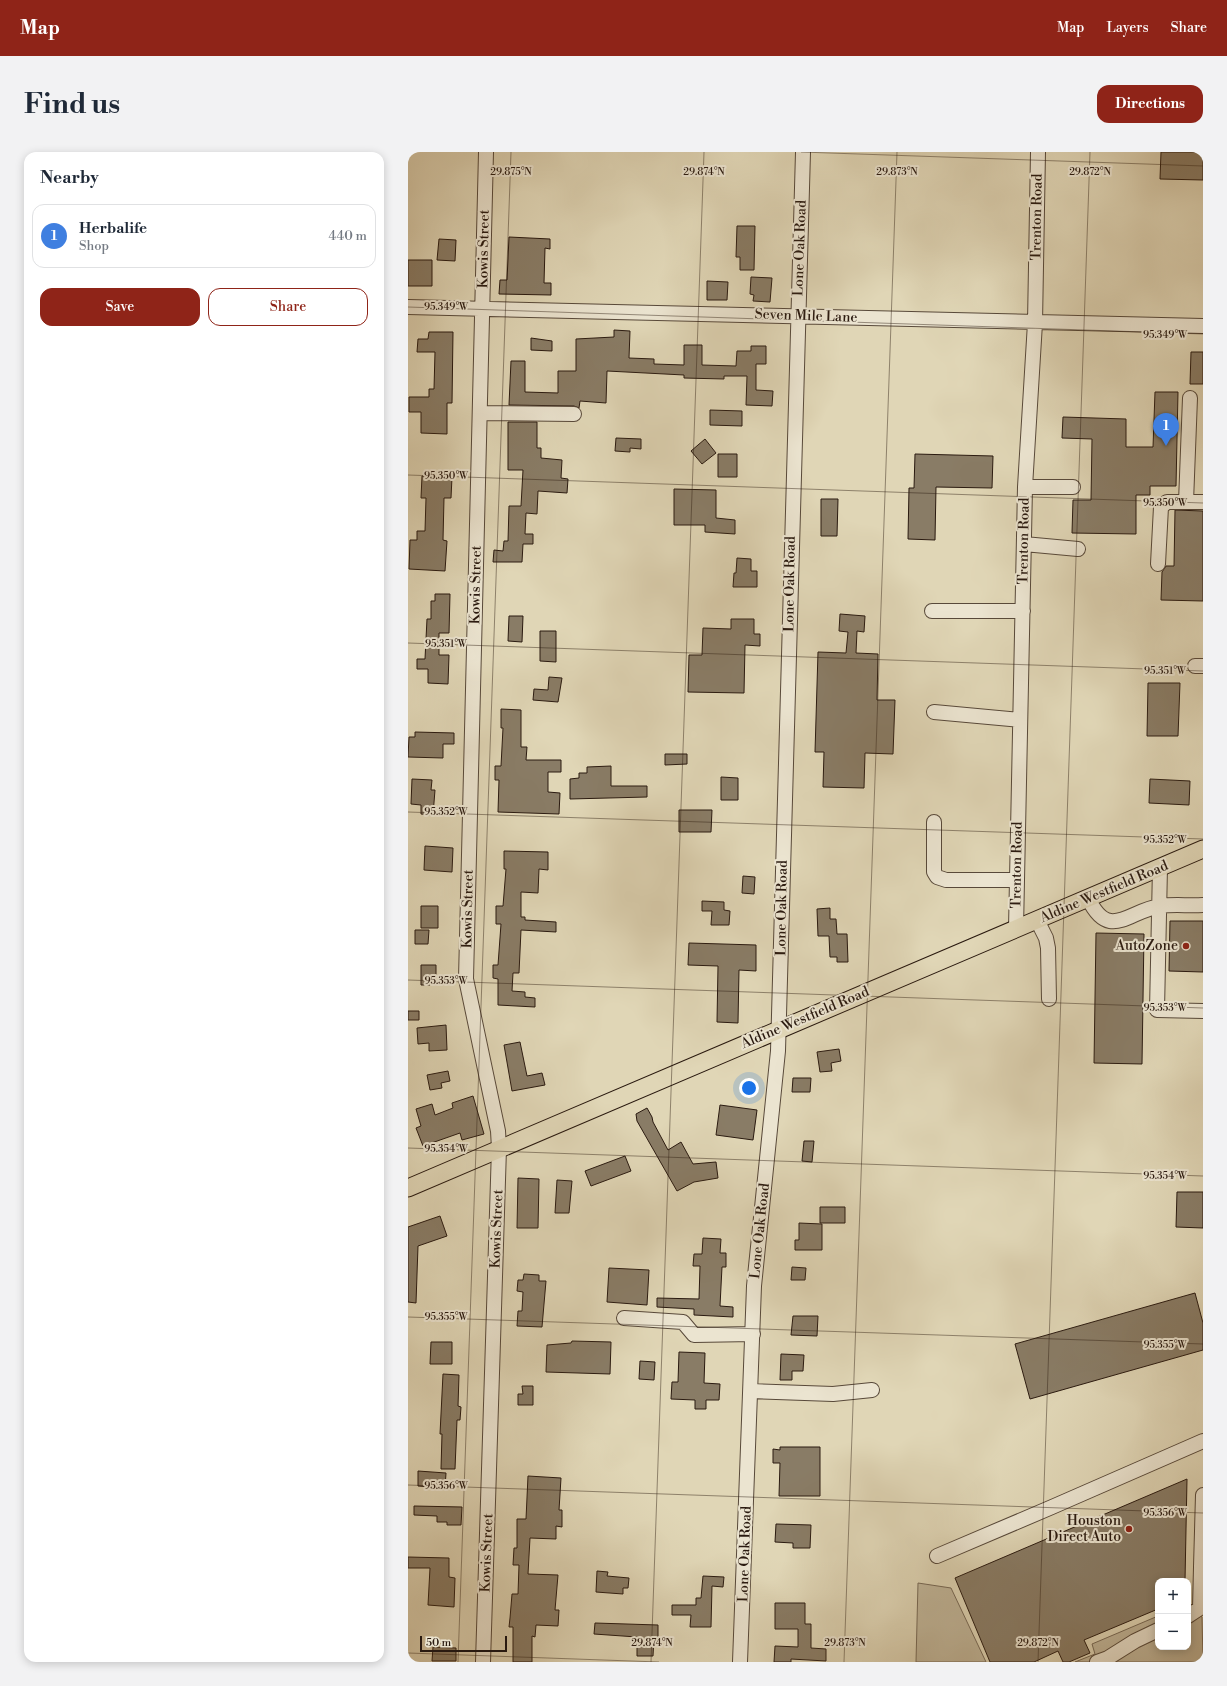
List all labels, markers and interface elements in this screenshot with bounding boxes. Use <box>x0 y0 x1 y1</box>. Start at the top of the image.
text: Map <box>20 16 60 40</box>
text: Map <box>1057 19 1084 37</box>
text: Layers <box>1106 19 1149 37</box>
text: Share <box>1171 19 1207 37</box>
button: Directions <box>1097 85 1203 123</box>
text: Find us <box>24 87 120 122</box>
text: 29.875°N <box>490 166 532 178</box>
text: 29.874°N <box>683 166 725 178</box>
text: 29.873°N <box>876 166 918 178</box>
text: 29.872°N <box>1069 166 1111 178</box>
text: Nearby <box>40 167 99 189</box>
street label: Trenton Road <box>1027 173 1047 261</box>
street label: Lone Oak Road <box>789 200 811 296</box>
street label: Kowis Street <box>474 209 494 289</box>
text: Herbalife <box>79 219 147 238</box>
text: 1 <box>51 228 57 244</box>
text: 440 m <box>329 228 367 244</box>
text: Shop <box>79 238 109 254</box>
button: Save <box>40 288 200 326</box>
button: Share <box>208 288 368 326</box>
text: 95.349°W <box>424 301 469 313</box>
street label: Seven Mile Lane <box>754 305 858 327</box>
text: 95.349°W <box>1143 329 1188 341</box>
pin: 1 <box>1153 413 1179 446</box>
text: 95.350°W <box>424 470 469 482</box>
street label: Trenton Road <box>1014 497 1034 585</box>
text: 95.350°W <box>1143 497 1188 509</box>
street label: Lone Oak Road <box>780 536 800 632</box>
street label: Kowis Street <box>466 545 486 625</box>
text: 95.351°W <box>425 638 468 650</box>
text: 95.351°W <box>1144 665 1187 677</box>
text: 95.352°W <box>424 806 469 818</box>
street label: Trenton Road <box>1007 821 1027 909</box>
text: 95.352°W <box>1143 834 1188 846</box>
street label: Aldine Westfield Road <box>1036 857 1171 928</box>
street label: Lone Oak Road <box>772 860 792 956</box>
street label: Kowis Street <box>458 869 478 949</box>
place label: AutoZone <box>1114 937 1178 955</box>
marker: AutoZone <box>1181 941 1191 951</box>
text: 95.353°W <box>424 975 468 987</box>
street label: Aldine Westfield Road <box>737 983 872 1054</box>
text: 95.353°W <box>1143 1002 1187 1014</box>
your location <box>739 1078 759 1098</box>
text: 95.354°W <box>424 1143 469 1155</box>
text: 95.354°W <box>1143 1170 1188 1182</box>
street label: Lone Oak Road <box>746 1182 774 1280</box>
street label: Kowis Street <box>487 1189 507 1269</box>
text: 95.355°W <box>424 1311 468 1323</box>
text: 95.355°W <box>1143 1339 1187 1351</box>
text: 95.356°W <box>424 1480 469 1492</box>
street label: Lone Oak Road <box>734 1506 756 1602</box>
text: 95.356°W <box>1143 1507 1188 1519</box>
place label: Houston Direct Auto <box>1047 1512 1122 1546</box>
street label: Kowis Street <box>477 1513 497 1593</box>
marker: Houston Direct Auto <box>1124 1524 1134 1534</box>
map controls <box>1155 1578 1191 1650</box>
button: + <box>1155 1578 1191 1614</box>
button: − <box>1155 1614 1191 1650</box>
scale bar <box>420 1634 507 1653</box>
text: 50 m <box>426 1636 451 1650</box>
text: 29.874°N <box>631 1637 673 1649</box>
text: 29.873°N <box>824 1637 866 1649</box>
text: 29.872°N <box>1017 1637 1059 1649</box>

